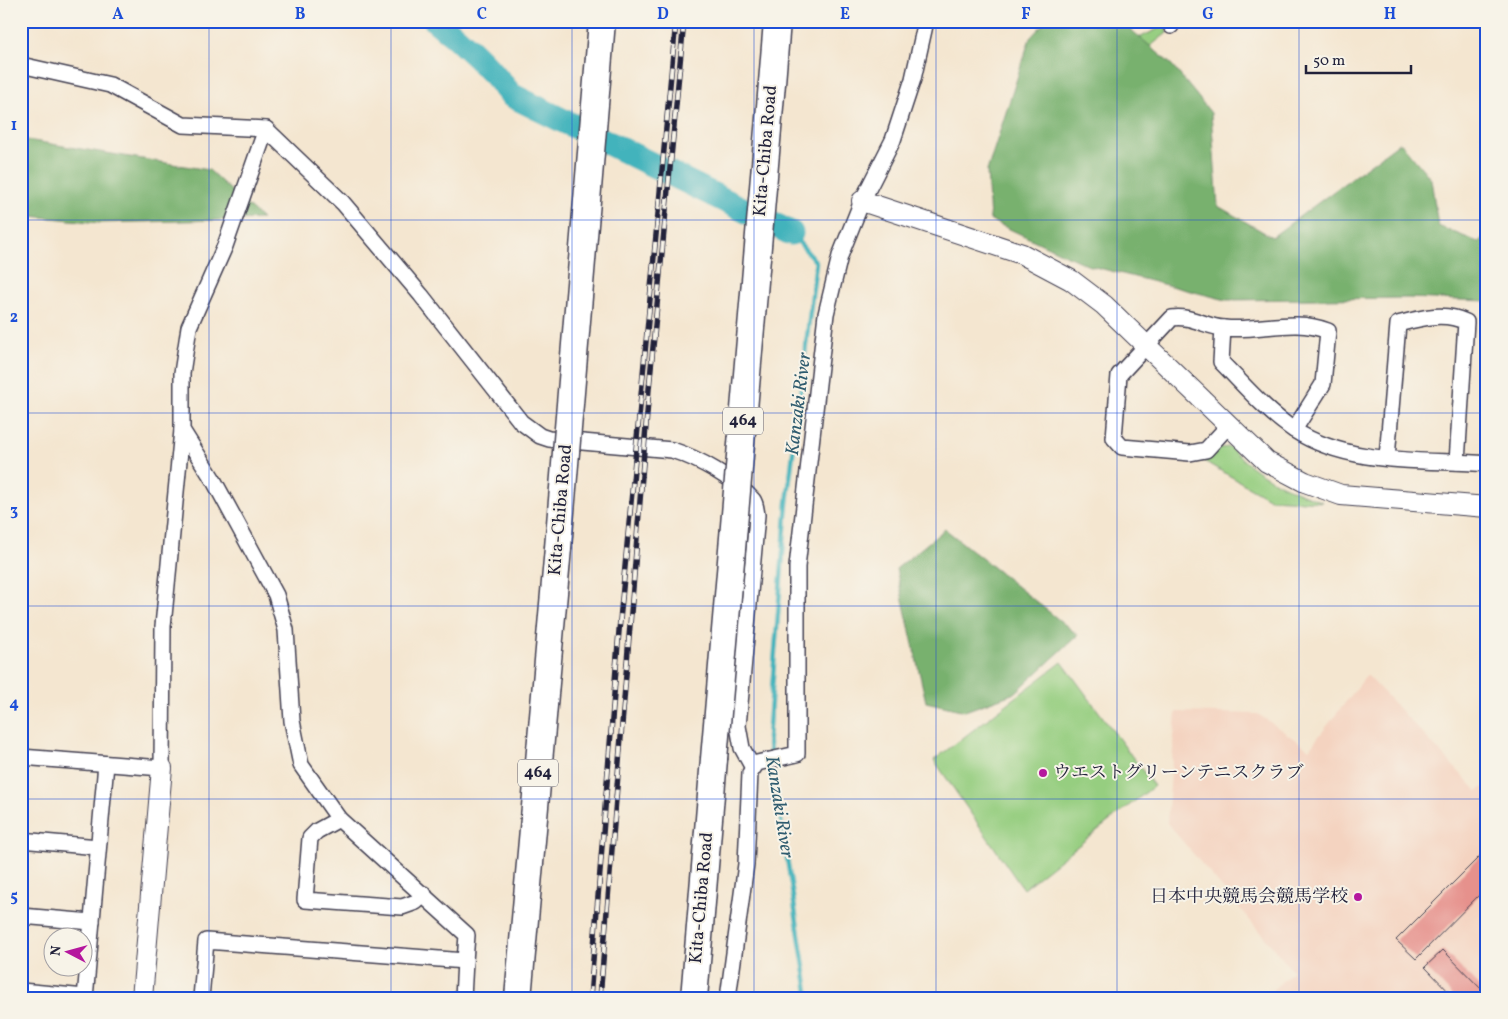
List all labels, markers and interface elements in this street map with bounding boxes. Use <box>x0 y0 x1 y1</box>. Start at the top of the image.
text: A <box>112 4 124 26</box>
text: B <box>295 4 306 26</box>
text: C <box>477 4 487 26</box>
text: D <box>657 4 669 26</box>
text: E <box>840 4 850 26</box>
text: F <box>1021 4 1031 26</box>
text: G <box>1202 4 1214 26</box>
text: H <box>1384 4 1396 26</box>
scale bar <box>1306 42 1410 74</box>
text: 50 m <box>1313 51 1345 72</box>
street label: Kita-Chiba Road <box>748 84 784 218</box>
text: 1 <box>11 115 17 137</box>
text: 2 <box>10 307 18 329</box>
water label: Kanzaki River <box>780 350 818 457</box>
road number: 464 <box>723 408 763 434</box>
street label: Kita-Chiba Road <box>543 443 579 577</box>
text: 3 <box>10 500 18 522</box>
text: 4 <box>9 693 19 715</box>
water label: Kanzaki River <box>758 754 800 861</box>
road number: 464 <box>518 760 558 786</box>
place label: ウエストグリーンテニスクラブ <box>1053 761 1304 786</box>
marker: ウエストグリーンテニスクラブ <box>1037 767 1049 779</box>
street label: Kita-Chiba Road <box>684 831 720 965</box>
place label: 日本中央競馬会競馬学校 <box>1150 885 1348 910</box>
text: 5 <box>10 886 18 908</box>
marker: 日本中央競馬会競馬学校 <box>1352 891 1364 903</box>
north arrow <box>42 926 92 976</box>
text: N <box>47 945 67 957</box>

